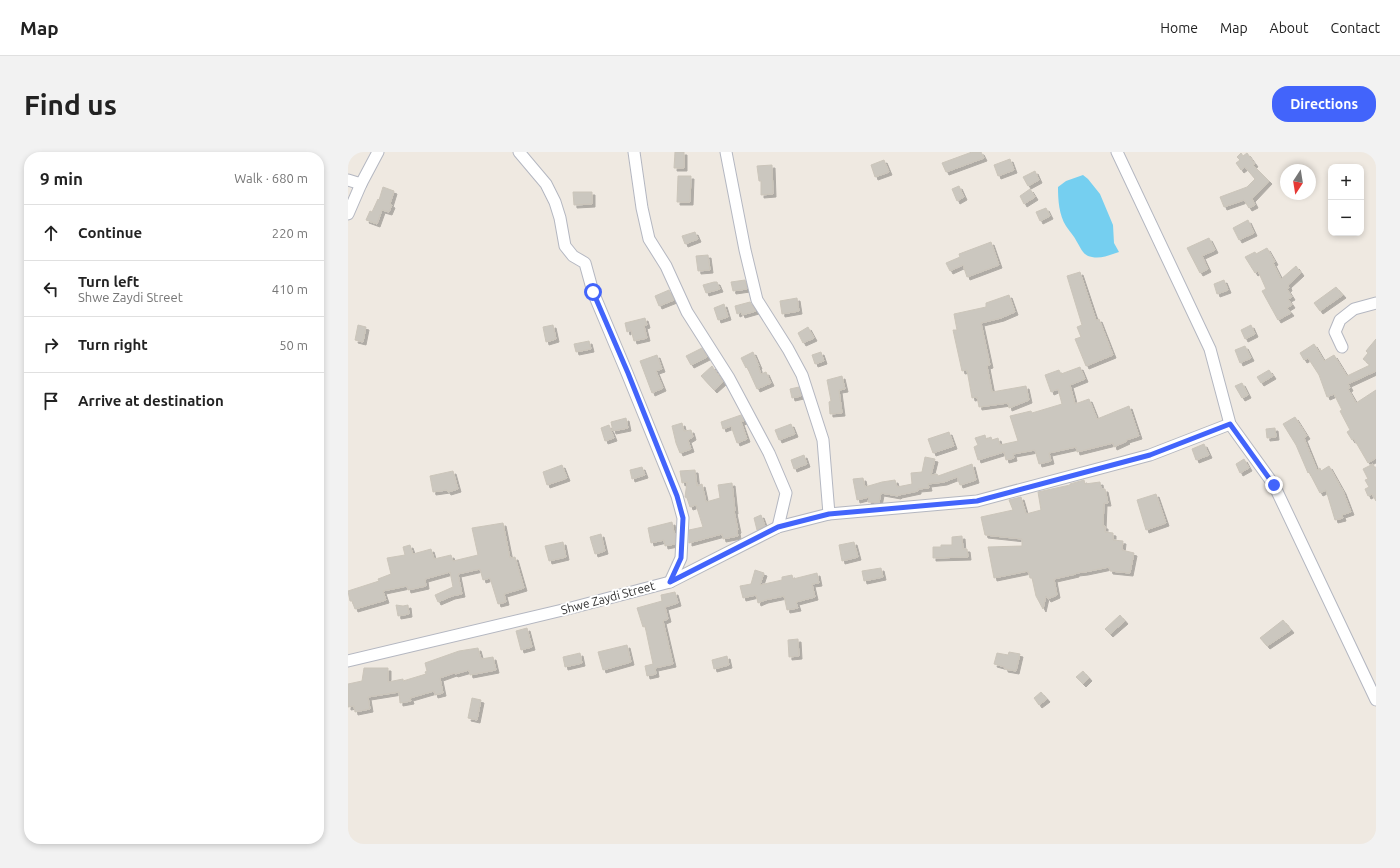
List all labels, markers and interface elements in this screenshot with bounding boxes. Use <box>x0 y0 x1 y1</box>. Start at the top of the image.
text: Map <box>20 17 59 39</box>
text: Home <box>1160 20 1198 36</box>
text: Map <box>1220 20 1248 36</box>
text: About <box>1270 20 1309 36</box>
text: Contact <box>1331 20 1380 36</box>
button: Directions <box>1272 86 1376 122</box>
text: Find us <box>24 89 117 120</box>
north arrow <box>1280 164 1316 200</box>
map controls <box>1328 164 1364 236</box>
button: + <box>1328 164 1364 200</box>
text: 9 min <box>40 169 83 188</box>
text: Walk · 680 m <box>234 171 308 185</box>
button: − <box>1328 200 1364 236</box>
icon: ahead <box>40 222 62 244</box>
text: Continue <box>78 224 142 241</box>
text: 220 m <box>272 226 308 240</box>
text: Turn left <box>78 273 139 290</box>
icon: left <box>40 278 62 300</box>
text: 410 m <box>272 282 308 296</box>
route start <box>584 283 602 301</box>
text: Shwe Zaydi Street <box>78 290 183 304</box>
icon: right <box>40 334 62 356</box>
text: Turn right <box>78 336 148 353</box>
text: 50 m <box>279 338 308 352</box>
icon: arrive <box>40 390 62 412</box>
text: Arrive at destination <box>78 392 224 409</box>
route end <box>1265 476 1283 494</box>
street label: Shwe Zaydi Street <box>559 579 657 616</box>

